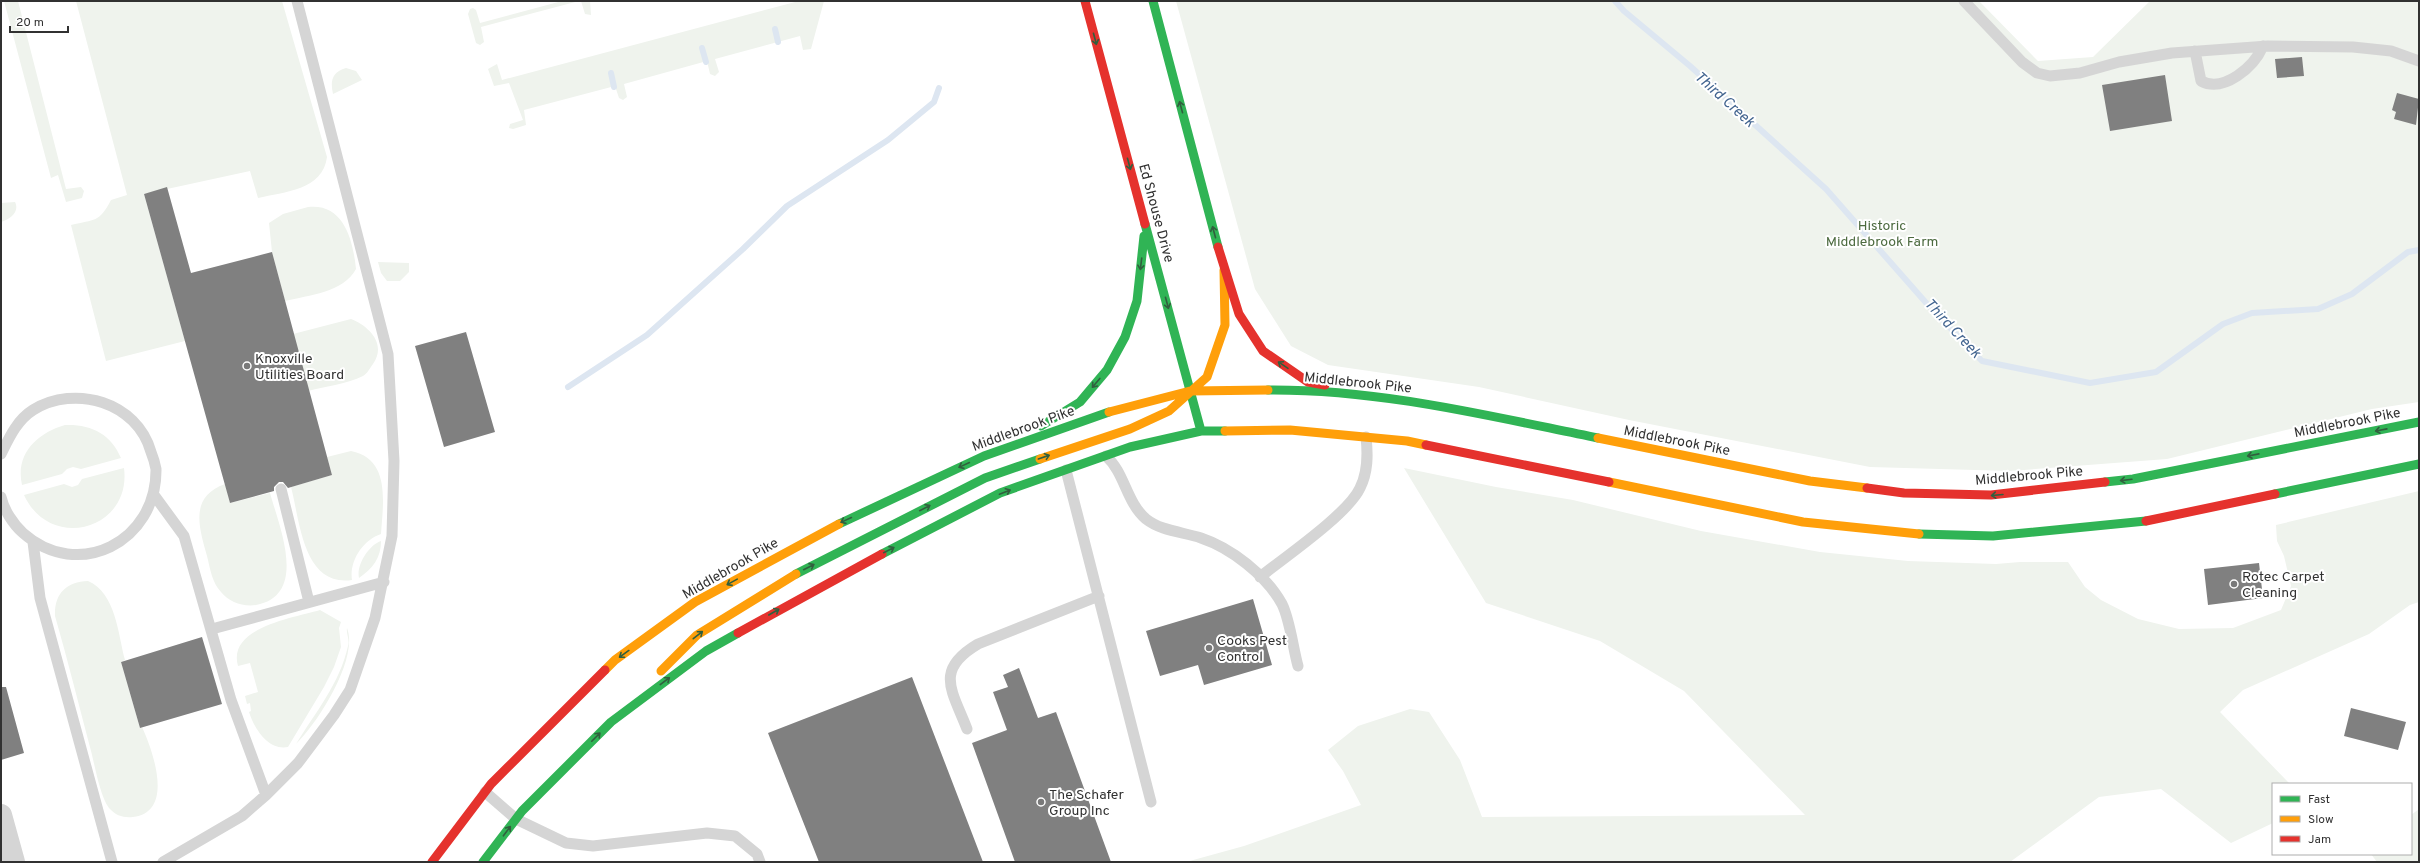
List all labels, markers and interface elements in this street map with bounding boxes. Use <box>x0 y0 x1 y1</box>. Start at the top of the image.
scale bar <box>10 8 68 34</box>
text: 20 m <box>16 15 44 31</box>
one-way arrow <box>1092 32 1100 45</box>
water label: Third Creek <box>1690 68 1758 133</box>
one-way arrow <box>1177 100 1184 113</box>
one-way arrow <box>1126 157 1133 170</box>
street label: Ed Shouse Drive <box>1134 162 1177 265</box>
park label: Historic Middlebrook Farm <box>1826 218 1938 251</box>
one-way arrow <box>1210 226 1217 239</box>
one-way arrow <box>1137 257 1145 270</box>
water label: Third Creek <box>1919 295 1985 363</box>
one-way arrow <box>1163 297 1171 310</box>
place label: Knoxville Utilities Board <box>255 351 344 384</box>
marker: Knoxville Utilities Board <box>242 361 252 371</box>
one-way arrow <box>1278 361 1289 369</box>
street label: Middlebrook Pike <box>1303 369 1413 398</box>
one-way arrow <box>1091 378 1100 388</box>
street label: Middlebrook Pike <box>970 403 1077 456</box>
street label: Middlebrook Pike <box>2293 405 2402 442</box>
street label: Middlebrook Pike <box>1622 423 1731 460</box>
one-way arrow <box>2375 426 2388 434</box>
one-way arrow <box>2247 451 2260 459</box>
one-way arrow <box>1037 453 1050 460</box>
one-way arrow <box>958 462 970 469</box>
street label: Middlebrook Pike <box>1975 463 2084 490</box>
one-way arrow <box>2120 476 2133 484</box>
one-way arrow <box>998 487 1010 495</box>
one-way arrow <box>1990 491 2003 498</box>
one-way arrow <box>919 504 931 512</box>
one-way arrow <box>841 517 853 524</box>
street label: Middlebrook Pike <box>680 535 782 604</box>
one-way arrow <box>882 546 894 553</box>
one-way arrow <box>803 563 815 571</box>
place label: Rotec Carpet Cleaning <box>2242 569 2325 602</box>
one-way arrow <box>726 579 738 586</box>
marker: Rotec Carpet Cleaning <box>2229 579 2239 589</box>
one-way arrow <box>768 607 780 615</box>
one-way arrow <box>693 630 704 639</box>
place label: Cooks Pest Control <box>1217 633 1287 666</box>
marker: Cooks Pest Control <box>1204 643 1214 653</box>
one-way arrow <box>619 650 630 658</box>
one-way arrow <box>659 677 670 686</box>
one-way arrow <box>591 732 601 742</box>
legend <box>2272 783 2412 855</box>
place label: The Schafer Group Inc <box>1049 787 1125 820</box>
text: Fast <box>2308 792 2330 808</box>
marker: The Schafer Group Inc <box>1036 797 1046 807</box>
text: Slow <box>2308 812 2334 828</box>
one-way arrow <box>502 825 511 836</box>
text: Jam <box>2308 832 2331 848</box>

